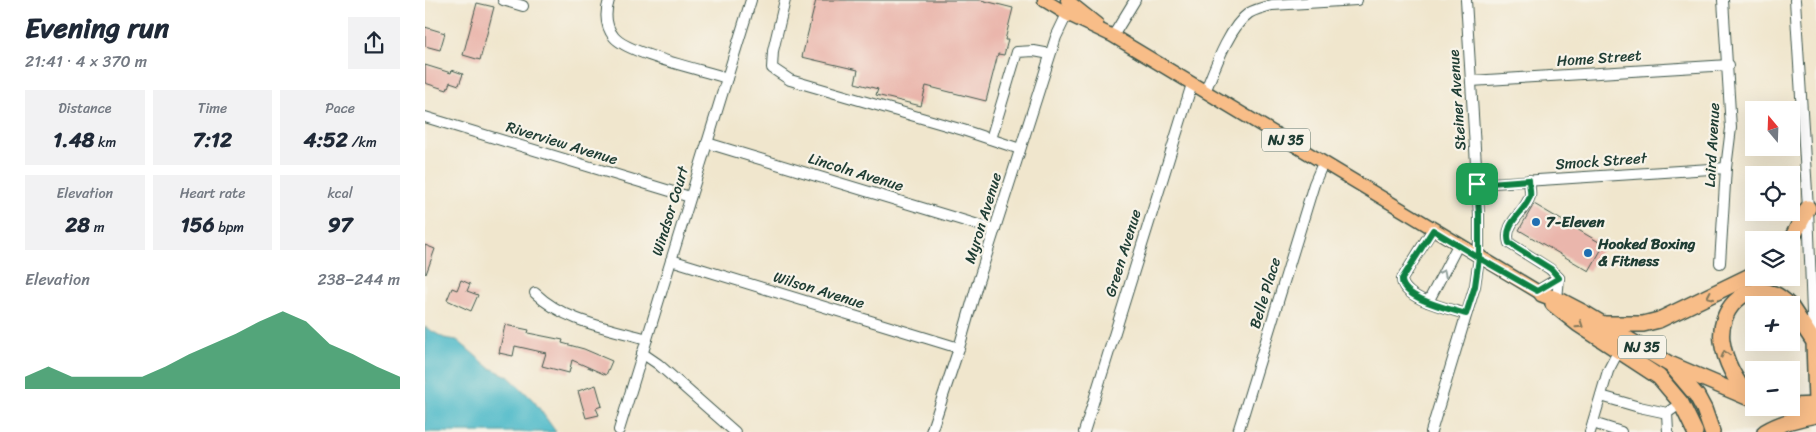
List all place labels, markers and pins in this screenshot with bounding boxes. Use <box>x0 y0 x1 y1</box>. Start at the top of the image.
pin <box>1456 163 1498 205</box>
place label: 7-Eleven <box>1546 209 1606 235</box>
marker: 7-Eleven <box>1530 216 1542 228</box>
place label: Hooked Boxing & Fitness <box>1597 231 1696 274</box>
marker: Hooked Boxing & Fitness <box>1582 247 1594 259</box>

